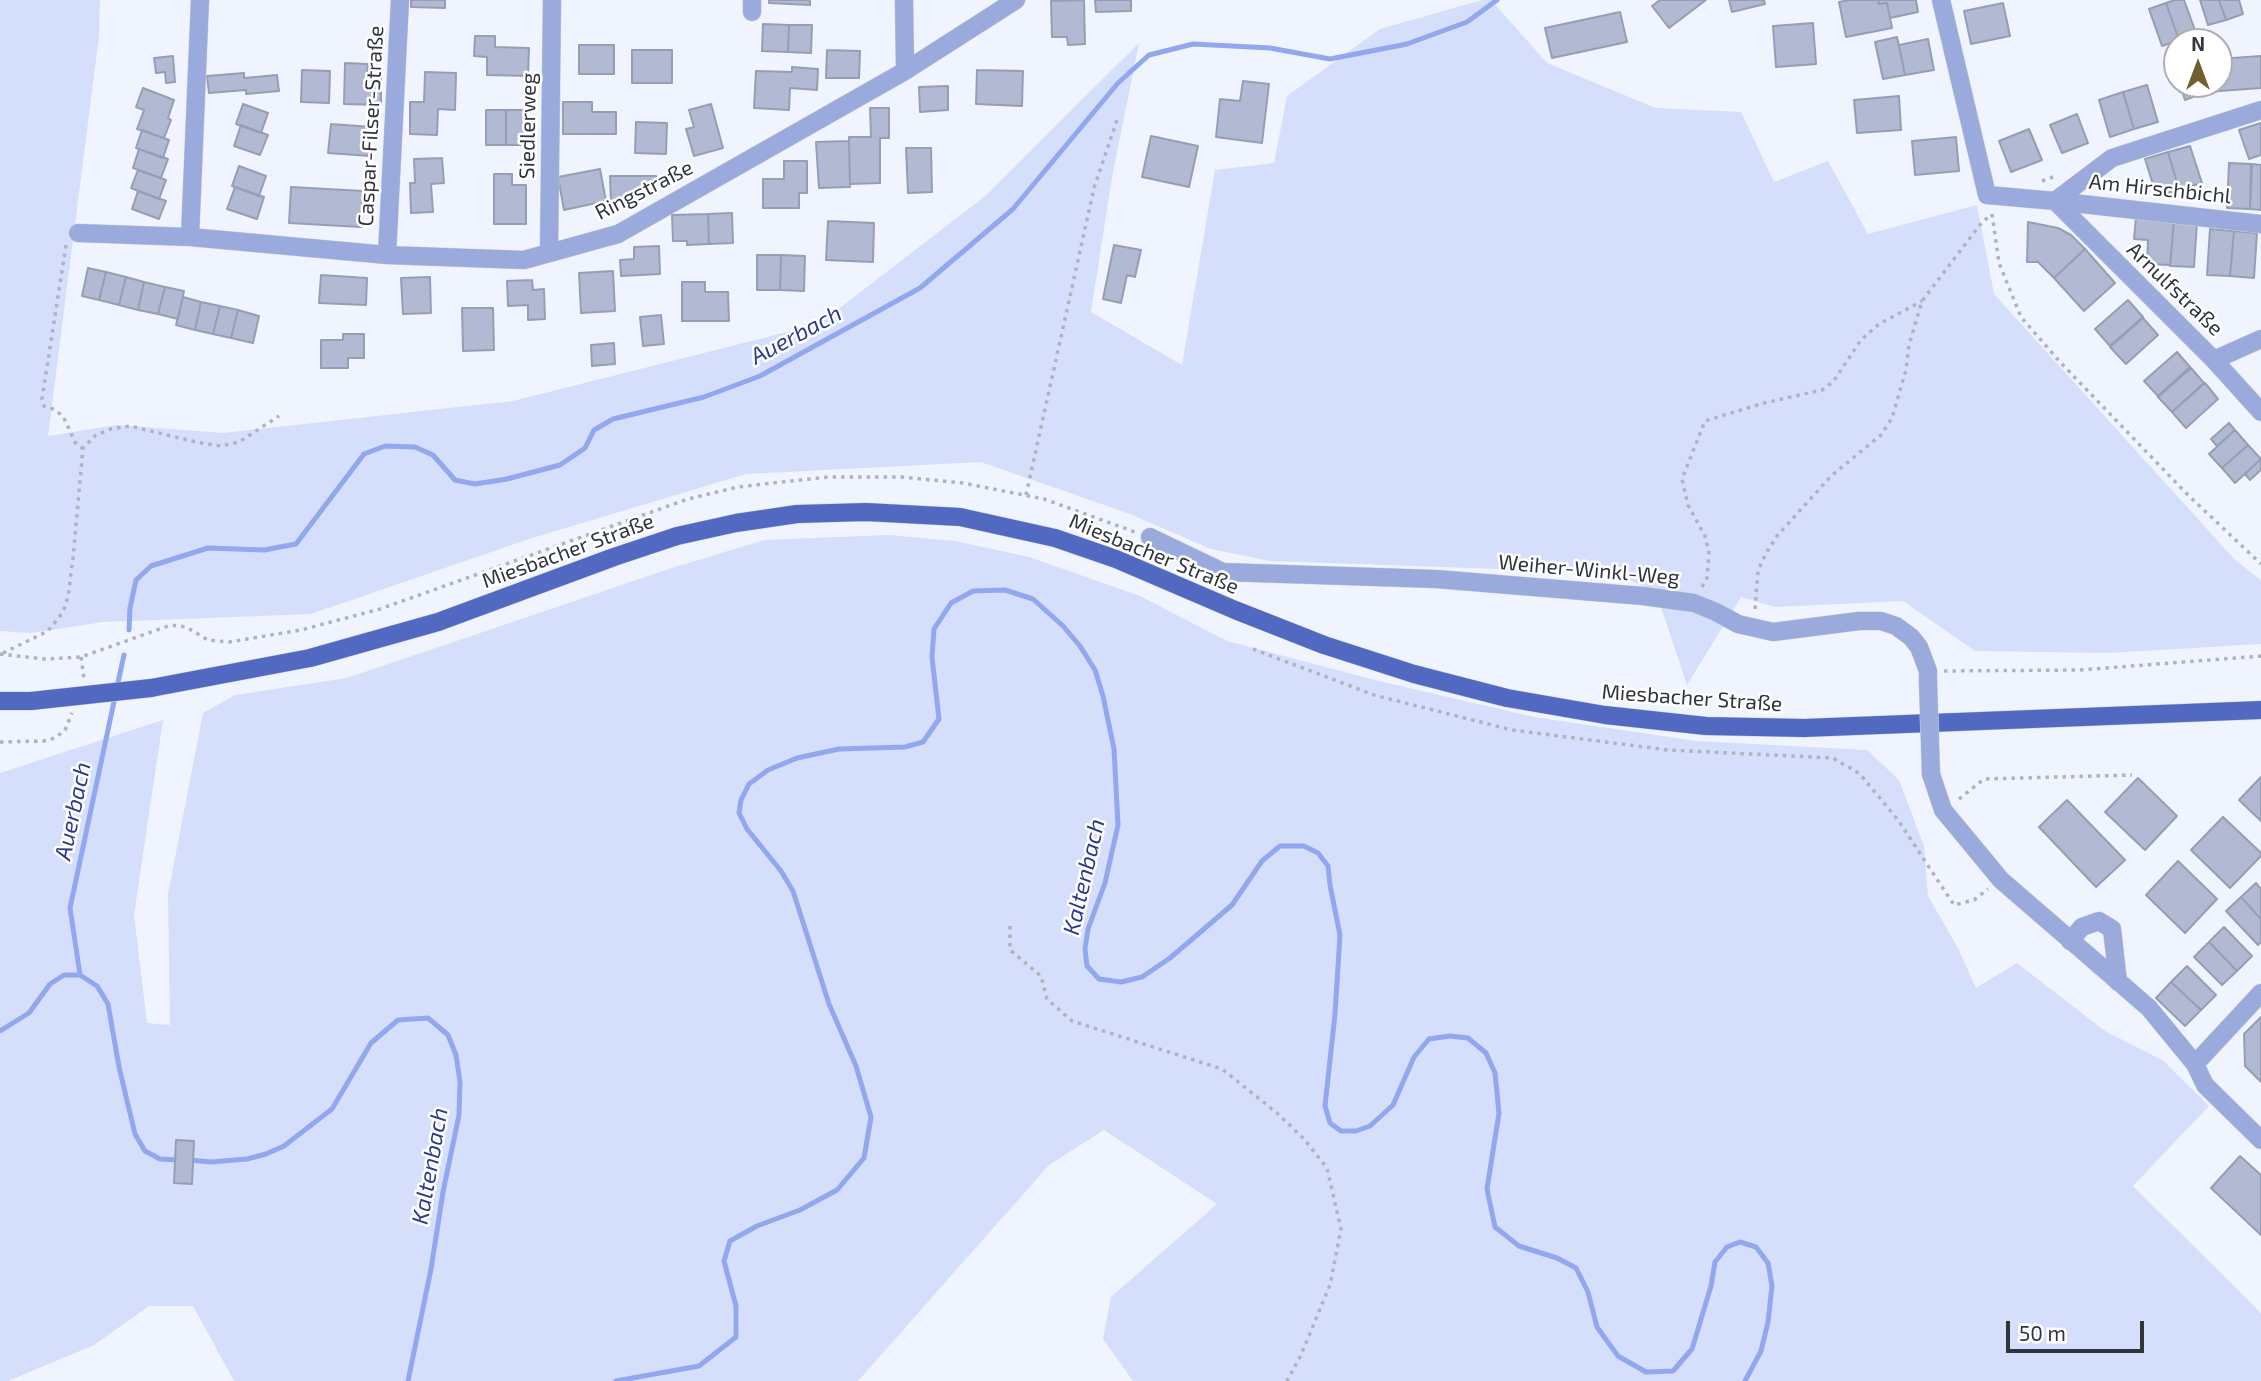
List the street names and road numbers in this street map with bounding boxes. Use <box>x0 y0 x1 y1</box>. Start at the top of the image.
street label: Caspar-Filser-Straße <box>353 25 389 227</box>
street label: Siedlerweg <box>514 73 542 179</box>
street label: Ringstraße <box>591 155 697 225</box>
street label: Am Hirschbichl <box>2088 169 2232 209</box>
street label: Arnulfstraße <box>2122 237 2228 341</box>
street label: Miesbacher Straße <box>479 508 657 594</box>
street label: Miesbacher Straße <box>1065 508 1243 600</box>
street label: Weiher-Winkl-Weg <box>1497 550 1681 590</box>
street label: Miesbacher Straße <box>1601 679 1783 717</box>

